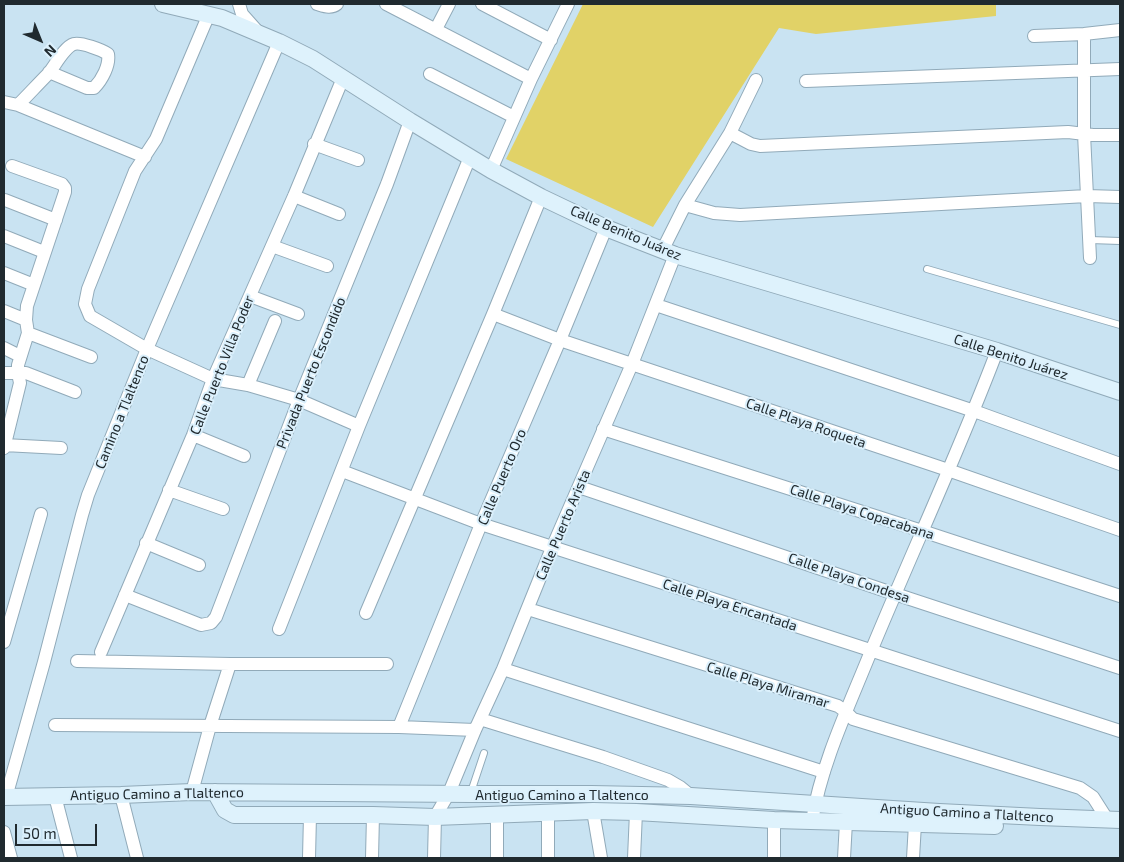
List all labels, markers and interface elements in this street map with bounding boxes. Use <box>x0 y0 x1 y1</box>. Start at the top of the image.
north arrow <box>15 15 65 65</box>
text: N <box>41 42 60 61</box>
street label: Calle Benito Juárez <box>568 202 684 264</box>
street label: Calle Puerto Villa Poder <box>186 293 258 437</box>
street label: Privada Puerto Escondido <box>273 295 349 451</box>
street label: Calle Benito Juárez <box>952 331 1070 383</box>
street label: Camino a Tlaltenco <box>92 353 152 471</box>
street label: Calle Playa Roqueta <box>744 395 868 451</box>
street label: Calle Puerto Oro <box>474 426 530 528</box>
street label: Calle Puerto Arista <box>532 467 594 583</box>
street label: Calle Playa Copacabana <box>788 481 936 543</box>
street label: Calle Playa Condesa <box>786 549 912 607</box>
street label: Calle Playa Encantada <box>661 575 799 635</box>
street label: Calle Playa Miramar <box>705 658 831 712</box>
street label: Antiguo Camino a Tlaltenco <box>70 784 244 804</box>
street label: Antiguo Camino a Tlaltenco <box>475 787 649 803</box>
street label: Antiguo Camino a Tlaltenco <box>880 800 1054 826</box>
scale bar <box>18 814 100 846</box>
text: 50 m <box>23 824 57 842</box>

